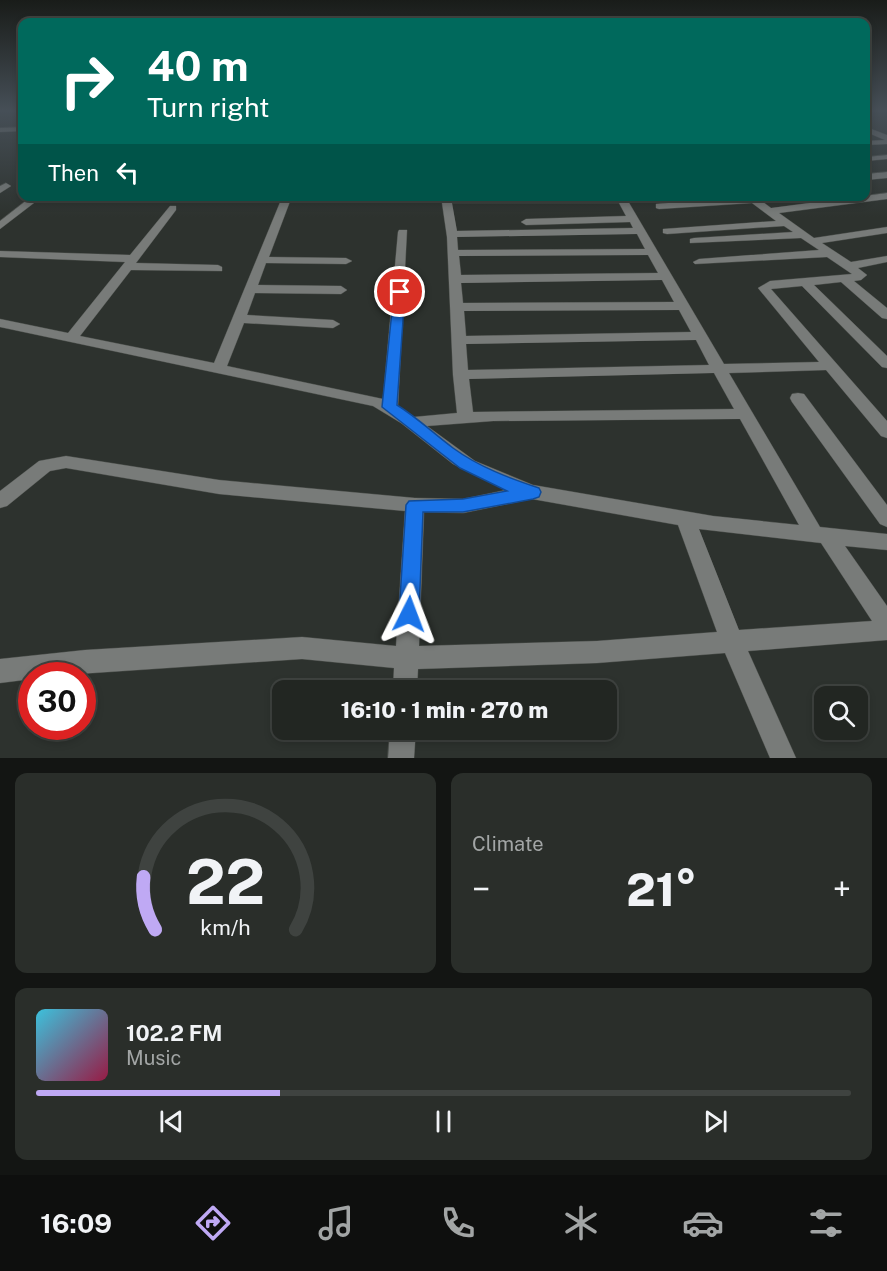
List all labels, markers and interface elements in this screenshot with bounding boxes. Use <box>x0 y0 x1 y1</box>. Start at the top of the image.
text: 40 m <box>147 41 249 90</box>
icon: right <box>48 42 126 120</box>
text: Turn right <box>147 91 270 123</box>
icon: left <box>111 156 144 189</box>
text: Then <box>48 160 99 186</box>
pin <box>374 266 425 317</box>
icon: arrive <box>383 275 416 308</box>
position arrow <box>377 582 441 646</box>
speed limit sign: 30 <box>18 662 96 740</box>
map controls <box>814 686 868 740</box>
button: search <box>814 686 868 740</box>
text: 16:10 · 1 min · 270 m <box>341 697 548 723</box>
text: Climate <box>472 832 544 856</box>
text: 22 <box>186 845 265 918</box>
text: 21° <box>626 863 697 916</box>
text: − <box>472 870 490 908</box>
text: + <box>833 870 851 908</box>
text: km/h <box>200 915 251 940</box>
text: 102.2 FM <box>126 1020 223 1046</box>
text: Music <box>126 1046 181 1070</box>
icon: previous <box>155 1105 188 1138</box>
icon: pause <box>427 1105 460 1138</box>
icon: next <box>699 1105 732 1138</box>
icon: directions <box>192 1202 234 1244</box>
icon: music <box>315 1202 357 1244</box>
icon: phone <box>437 1202 479 1244</box>
icon: climate <box>560 1202 602 1244</box>
icon: car <box>682 1202 724 1244</box>
icon: filters <box>805 1202 847 1244</box>
text: 16:09 <box>40 1207 112 1239</box>

